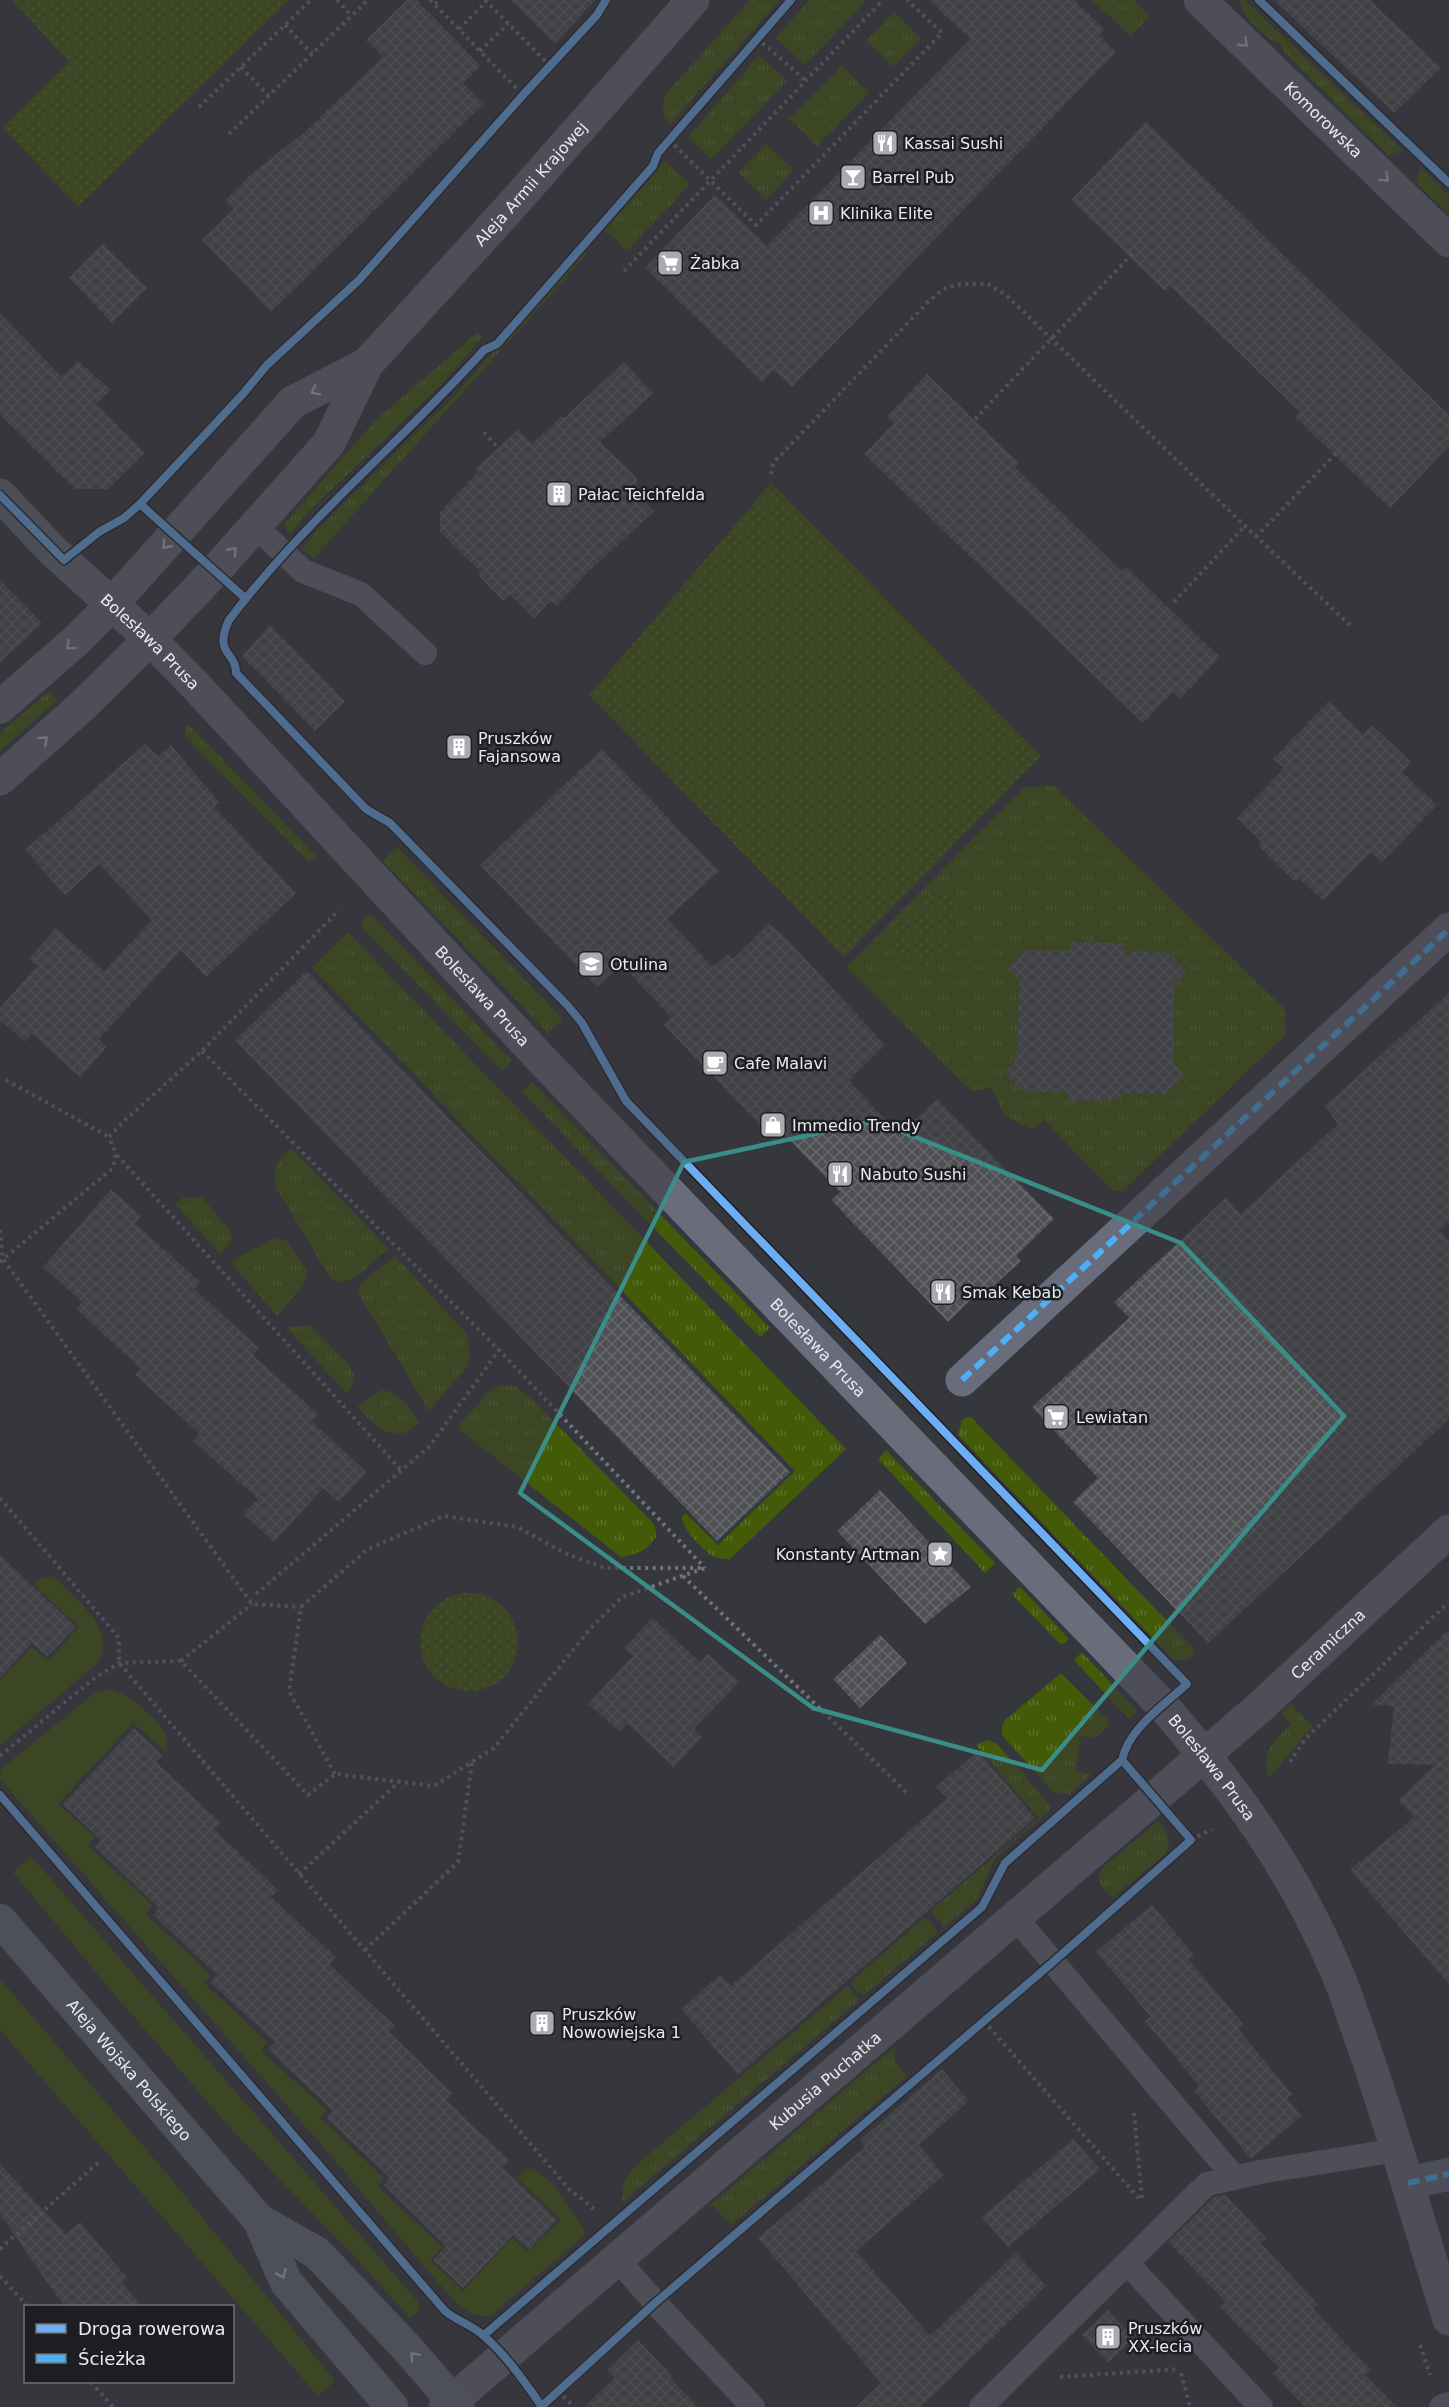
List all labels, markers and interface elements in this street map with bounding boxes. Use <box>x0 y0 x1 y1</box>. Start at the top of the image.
one-way arrow <box>1237 35 1248 46</box>
street label: Komorowska <box>1281 78 1367 162</box>
street label: Aleja Armii Krajowej <box>470 117 591 250</box>
restaurant icon: Kassai Sushi <box>870 128 900 158</box>
place label: Kassai Sushi <box>904 134 1003 153</box>
bar icon: Barrel Pub <box>838 162 868 192</box>
place label: Barrel Pub <box>872 168 954 187</box>
one-way arrow <box>1377 171 1388 182</box>
hospital icon: Klinika Elite <box>806 198 836 228</box>
place label: Klinika Elite <box>840 204 933 223</box>
supermarket icon: Żabka <box>655 248 685 278</box>
place label: Żabka <box>690 254 740 273</box>
one-way arrow <box>310 383 321 395</box>
building icon: Pałac Teichfelda <box>544 479 574 509</box>
place label: Pałac Teichfelda <box>578 485 705 504</box>
one-way arrow <box>162 538 173 548</box>
one-way arrow <box>226 547 237 557</box>
street label: Bolesława Prusa <box>97 590 204 693</box>
one-way arrow <box>66 639 77 650</box>
place label: Pruszków Fajansowa <box>478 729 561 766</box>
building icon: Pruszków Fajansowa <box>444 732 474 762</box>
one-way arrow <box>37 736 48 747</box>
street label: Bolesława Prusa <box>432 942 534 1050</box>
school or university icon: Otulina <box>576 949 606 979</box>
place label: Otulina <box>610 955 668 974</box>
cafe icon: Cafe Malavi <box>700 1048 730 1078</box>
place label: Cafe Malavi <box>734 1054 827 1073</box>
shop icon: Immedio Trendy <box>758 1110 788 1140</box>
place label: Immedio Trendy <box>792 1116 920 1135</box>
restaurant icon: Nabuto Sushi <box>825 1159 855 1189</box>
place label: Nabuto Sushi <box>860 1165 966 1184</box>
restaurant icon: Smak Kebab <box>928 1277 958 1307</box>
place label: Smak Kebab <box>962 1283 1062 1302</box>
street label: Bolesława Prusa <box>766 1294 870 1401</box>
supermarket icon: Lewiatan <box>1041 1402 1071 1432</box>
place label: Lewiatan <box>1076 1408 1148 1427</box>
place icon: Konstanty Artman <box>925 1539 955 1569</box>
place label: Konstanty Artman <box>776 1545 920 1564</box>
street label: Ceramiczna <box>1287 1605 1369 1683</box>
street label: Bolesława Prusa <box>1165 1710 1260 1824</box>
street label: Aleja Wojska Polskiego <box>63 1995 196 2145</box>
place label: Pruszków Nowowiejska 1 <box>562 2005 681 2042</box>
building icon: Pruszków Nowowiejska 1 <box>527 2008 557 2038</box>
street label: Kubusia Puchatka <box>765 2027 885 2134</box>
one-way arrow <box>275 2267 287 2278</box>
legend <box>24 2305 234 2383</box>
text: Droga rowerowa <box>78 2318 226 2339</box>
place label: Pruszków XX-lecia <box>1128 2319 1202 2356</box>
building icon: Pruszków XX-lecia <box>1093 2322 1123 2352</box>
text: Ścieżka <box>78 2348 146 2369</box>
one-way arrow <box>410 2352 421 2363</box>

